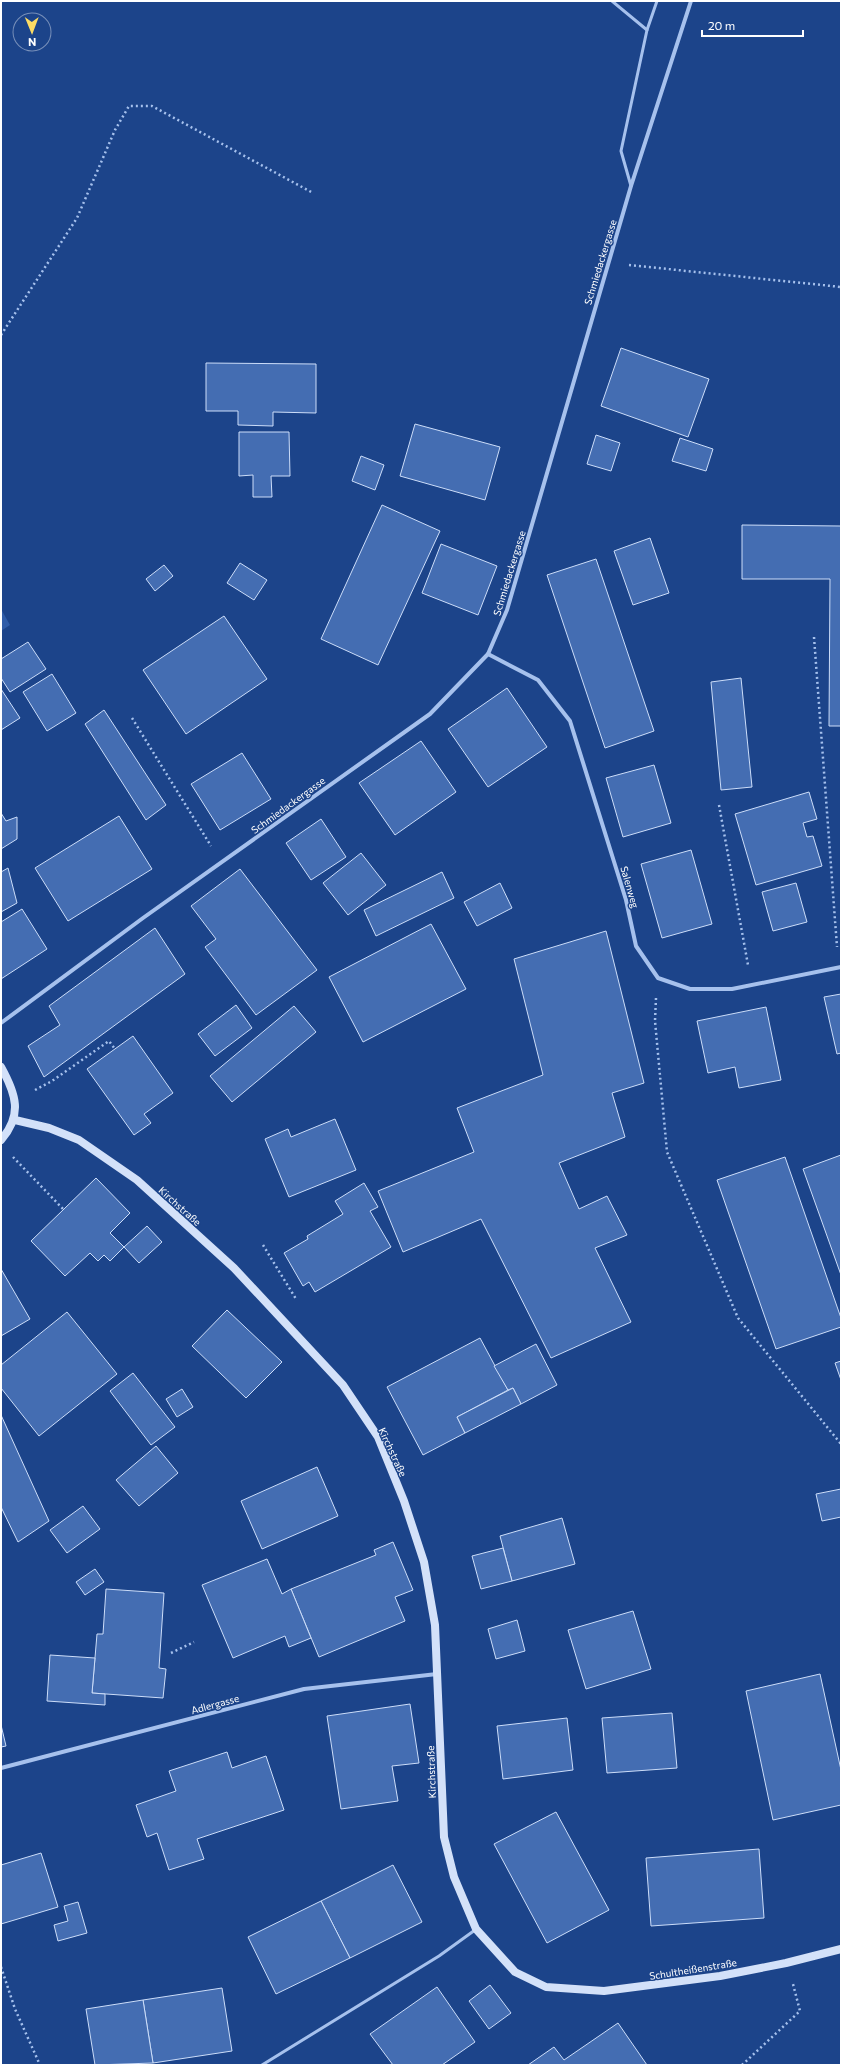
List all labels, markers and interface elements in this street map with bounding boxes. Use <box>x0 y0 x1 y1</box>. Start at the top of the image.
north arrow <box>12 12 52 52</box>
scale bar <box>702 12 803 38</box>
text: 20 m <box>708 18 735 32</box>
text: N <box>28 36 36 49</box>
street label: Schmiedackergasse <box>581 218 619 306</box>
street label: Schmiedackergasse <box>490 529 528 617</box>
street label: Schmiedackergasse <box>249 774 327 836</box>
street label: Salenweg <box>618 865 642 910</box>
street label: Kirchstraße <box>156 1184 204 1228</box>
street label: Kirchstraße <box>376 1426 410 1478</box>
street label: Adlergasse <box>190 1692 240 1716</box>
street label: Kirchstraße <box>424 1745 438 1799</box>
street label: Schultheißenstraße <box>648 1956 738 1982</box>

